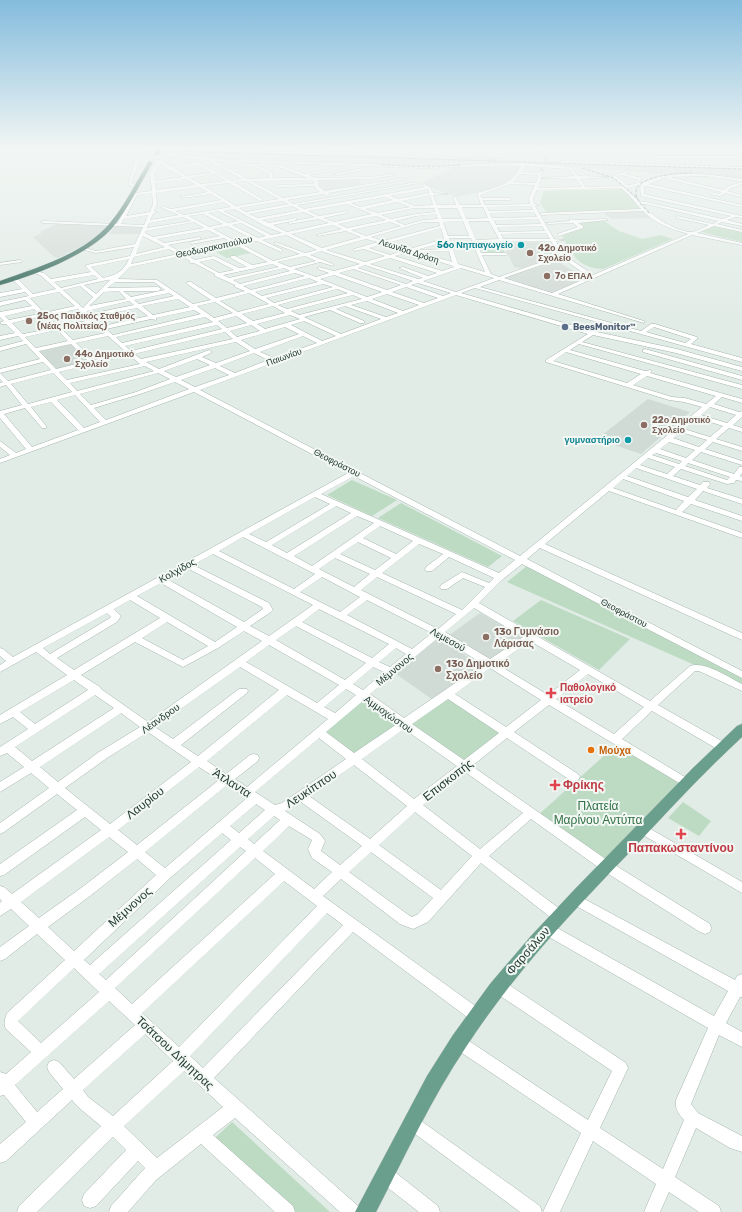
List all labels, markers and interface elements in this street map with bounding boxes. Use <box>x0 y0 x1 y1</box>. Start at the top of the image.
street label: Θεοδωρακοπούλου <box>175 234 253 260</box>
street label: Λεωνίδα Δρόση <box>378 237 440 265</box>
place label: 56ο Νηπιαγωγείο <box>437 240 513 250</box>
marker: 56ο Νηπιαγωγείο <box>516 240 526 250</box>
place label: 42ο Δημοτικό Σχολείο <box>538 243 597 263</box>
marker: 42ο Δημοτικό Σχολείο <box>525 248 535 258</box>
marker: 7ο ΕΠΑΛ <box>542 271 552 281</box>
place label: 7ο ΕΠΑΛ <box>555 271 593 281</box>
place label: 25ος Παιδικός Σταθμός (Νέας Πολιτείας) <box>37 311 135 331</box>
marker: 25ος Παιδικός Σταθμός (Νέας Πολιτείας) <box>24 316 34 326</box>
marker: BeesMonitor™ <box>560 322 570 332</box>
place label: BeesMonitor™ <box>573 322 636 332</box>
street label: Παιωνίου <box>265 346 303 368</box>
place label: 44ο Δημοτικό Σχολείο <box>75 349 135 369</box>
marker: 44ο Δημοτικό Σχολείο <box>62 354 72 364</box>
place label: 22ο Δημοτικό Σχολείο <box>652 415 711 435</box>
marker: 22ο Δημοτικό Σχολείο <box>639 420 649 430</box>
place label: γυμναστήριο <box>564 435 620 445</box>
marker: γυμναστήριο <box>623 435 633 445</box>
street label: Θεοφράστου <box>312 447 362 479</box>
street label: Κολχίδος <box>157 556 198 586</box>
street label: Θεοφράστου <box>599 597 649 629</box>
street label: Λεμεσού <box>428 625 467 654</box>
place label: 13ο Γυμνάσιο Λάρισας <box>494 626 559 650</box>
marker: 13ο Γυμνάσιο Λάρισας <box>481 632 491 642</box>
street label: Μέμνονος <box>374 651 416 689</box>
place label: 13ο Δημοτικό Σχολείο <box>446 658 510 682</box>
marker: 13ο Δημοτικό Σχολείο <box>433 664 443 674</box>
place label: Παθολογικό ιατρείο <box>560 682 616 706</box>
marker: Παθολογικό ιατρείο <box>545 687 557 699</box>
street label: Αμμοχώστου <box>362 693 415 736</box>
street label: Λέανδρου <box>139 701 182 736</box>
marker: Μούχα <box>586 745 596 755</box>
place label: Μούχα <box>599 745 632 757</box>
street label: Επισκοπής <box>420 756 476 804</box>
street label: Άτλαντα <box>210 765 254 801</box>
street label: Λευκίππου <box>283 767 339 811</box>
place label: Φρίκης <box>563 778 604 792</box>
marker: Φρίκης <box>550 780 560 790</box>
street label: Λαυρίου <box>123 784 167 822</box>
park label: Πλατεία Μαρίνου Αντύπα <box>554 799 642 827</box>
marker: Παπακωσταντίνου <box>676 829 686 839</box>
place label: Παπακωσταντίνου <box>628 841 734 855</box>
street label: Μέμνονος <box>105 884 155 930</box>
street label: Φαρσάλων <box>503 924 553 978</box>
street label: Τσάτσου Δήμητρας <box>133 1013 217 1093</box>

